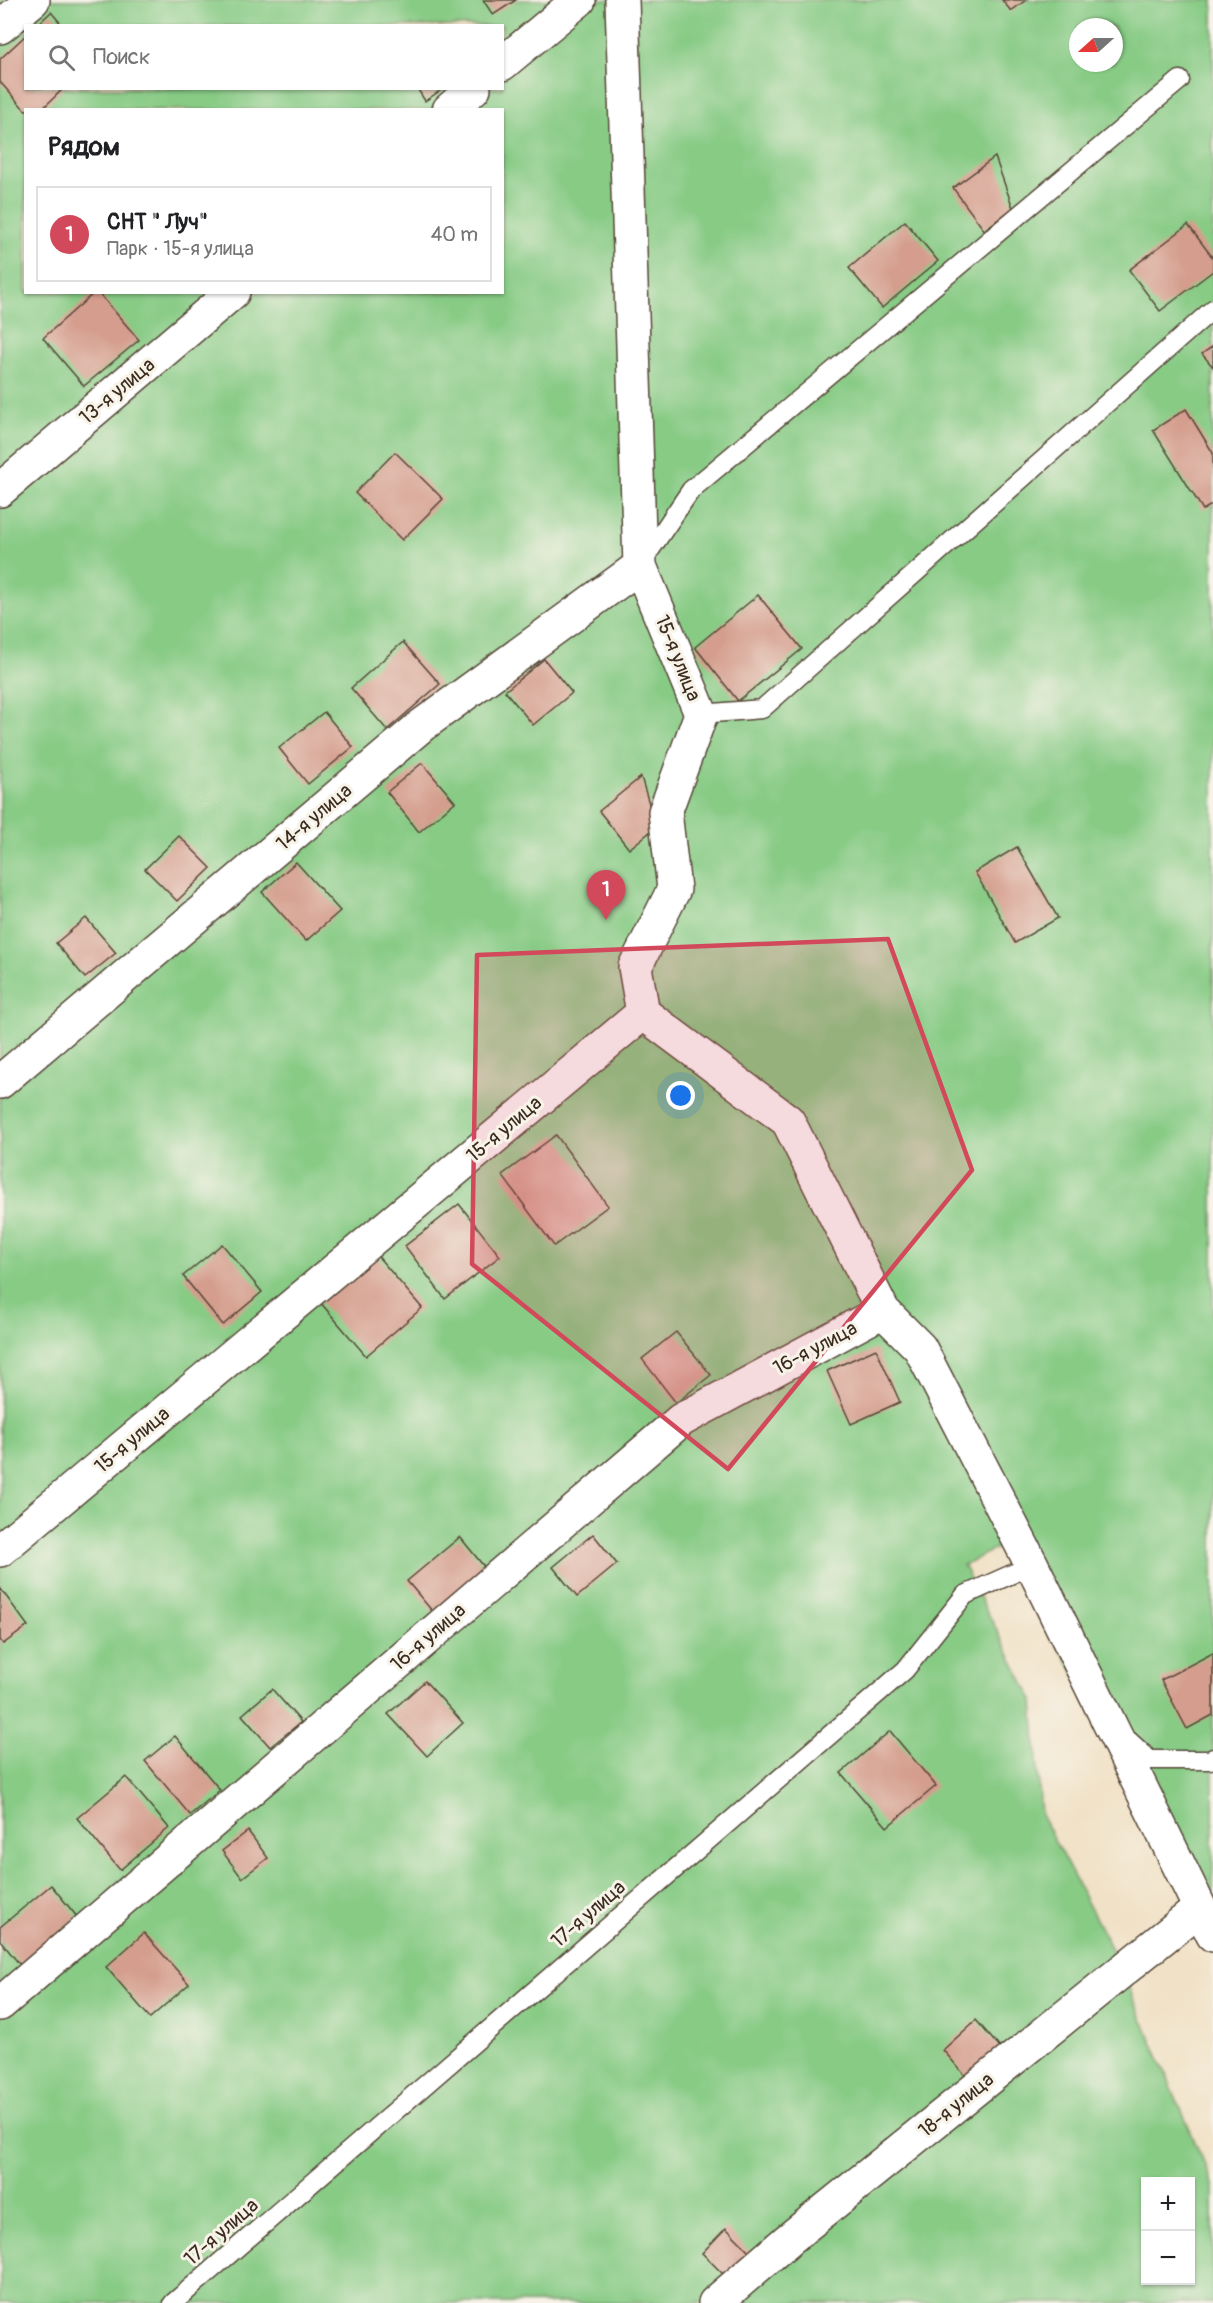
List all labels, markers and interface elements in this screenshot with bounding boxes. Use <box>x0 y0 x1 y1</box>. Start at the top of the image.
north arrow <box>1069 18 1123 72</box>
search box <box>24 24 504 90</box>
icon: search <box>45 41 78 74</box>
text: Поиск <box>93 43 150 71</box>
text: Рядом <box>48 131 120 163</box>
text: СНТ " Луч" <box>107 208 208 236</box>
text: 1 <box>66 222 73 247</box>
text: 40 m <box>431 222 478 247</box>
text: Парк · 15-я улица <box>107 236 254 261</box>
street label: 13-я улица <box>74 352 160 430</box>
street label: 15-я улица <box>649 611 707 705</box>
street label: 14-я улица <box>271 778 357 856</box>
pin: 1 <box>586 870 626 920</box>
your location <box>666 1081 695 1110</box>
street label: 15-я улица <box>461 1090 547 1168</box>
street label: 16-я улица <box>769 1315 861 1381</box>
street label: 15-я улица <box>89 1401 175 1479</box>
street label: 16-я улица <box>385 1598 471 1676</box>
street label: 17-я улица <box>546 1875 630 1953</box>
street label: 18-я улица <box>913 2067 999 2143</box>
map controls <box>1141 2177 1195 2285</box>
button: + <box>1141 2177 1195 2231</box>
street label: 17-я улица <box>179 2193 263 2271</box>
button: − <box>1141 2231 1195 2285</box>

